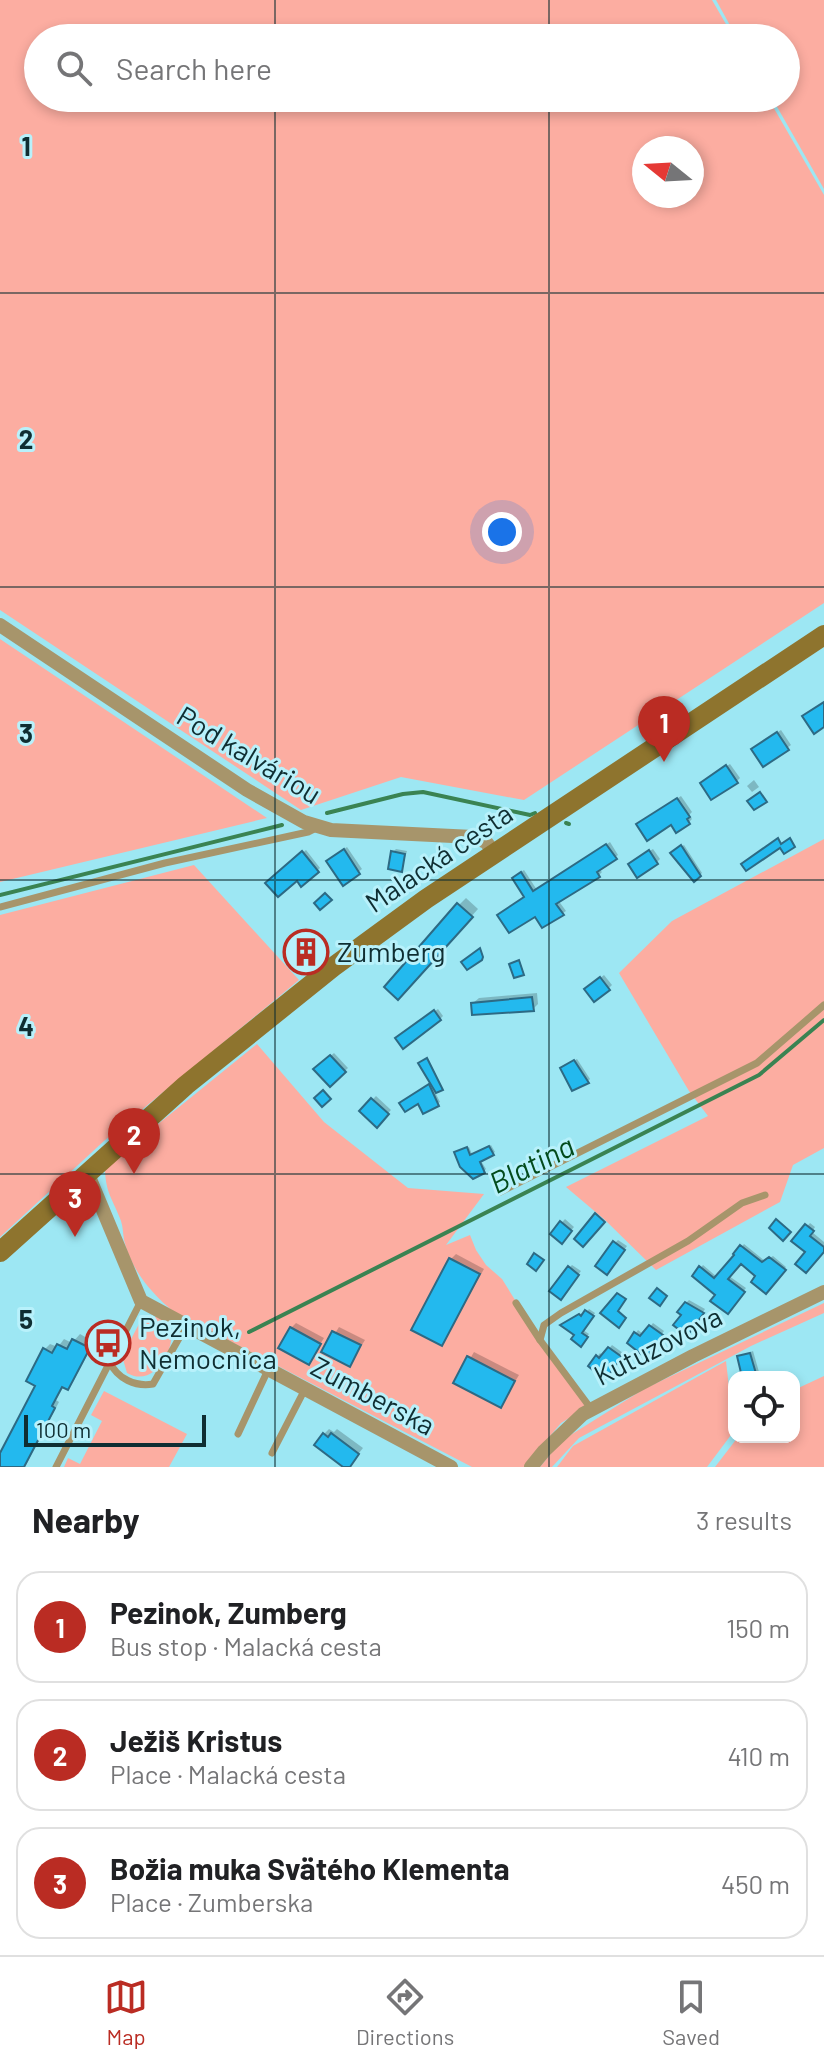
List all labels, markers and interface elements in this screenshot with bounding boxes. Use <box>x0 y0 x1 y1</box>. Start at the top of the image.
search box <box>24 24 800 112</box>
icon: search <box>52 46 96 90</box>
text: Search here <box>116 50 272 86</box>
text: 1 <box>21 130 31 161</box>
north arrow <box>632 136 704 208</box>
text: 2 <box>19 423 33 454</box>
your location <box>482 512 522 552</box>
pin: 1 <box>638 696 690 762</box>
street label: Pod kalváriou <box>171 698 328 810</box>
text: 3 <box>19 717 33 748</box>
street label: Malacká cesta <box>358 795 519 919</box>
building icon: Zumberg <box>282 928 330 976</box>
place label: Zumberg <box>337 934 445 968</box>
text: 4 <box>18 1010 34 1041</box>
pin: 2 <box>108 1108 160 1174</box>
water label: Blatina <box>483 1127 580 1200</box>
pin: 3 <box>49 1171 101 1237</box>
street label: Kutuzovova <box>588 1298 727 1392</box>
text: 5 <box>19 1303 33 1334</box>
place label: Pezinok, Nemocnica <box>139 1309 277 1375</box>
bus stop icon: Pezinok, Nemocnica <box>84 1319 132 1367</box>
street label: Zumberska <box>306 1348 441 1442</box>
map controls <box>728 1371 800 1443</box>
button: locate <box>728 1371 800 1443</box>
scale bar <box>24 1411 206 1447</box>
text: 100 m <box>36 1416 91 1442</box>
text: Nearby <box>32 1499 140 1540</box>
text: 3 results <box>696 1504 792 1535</box>
text: Pezinok, Zumberg <box>110 1594 347 1630</box>
text: 1 <box>55 1612 65 1643</box>
text: 150 m <box>726 1612 790 1643</box>
text: Bus stop · Malacká cesta <box>110 1630 382 1661</box>
text: Ježiš Kristus <box>110 1722 282 1758</box>
text: 2 <box>53 1740 67 1771</box>
text: 410 m <box>728 1740 790 1771</box>
text: Place · Malacká cesta <box>110 1758 346 1789</box>
text: Božia muka Svätého Klementa <box>110 1850 510 1886</box>
text: 3 <box>53 1868 67 1899</box>
text: 450 m <box>721 1868 790 1899</box>
text: Place · Zumberska <box>110 1886 313 1917</box>
tab: Map <box>104 1975 148 2049</box>
tab: Directions <box>356 1975 454 2049</box>
tab: Saved <box>662 1975 720 2049</box>

